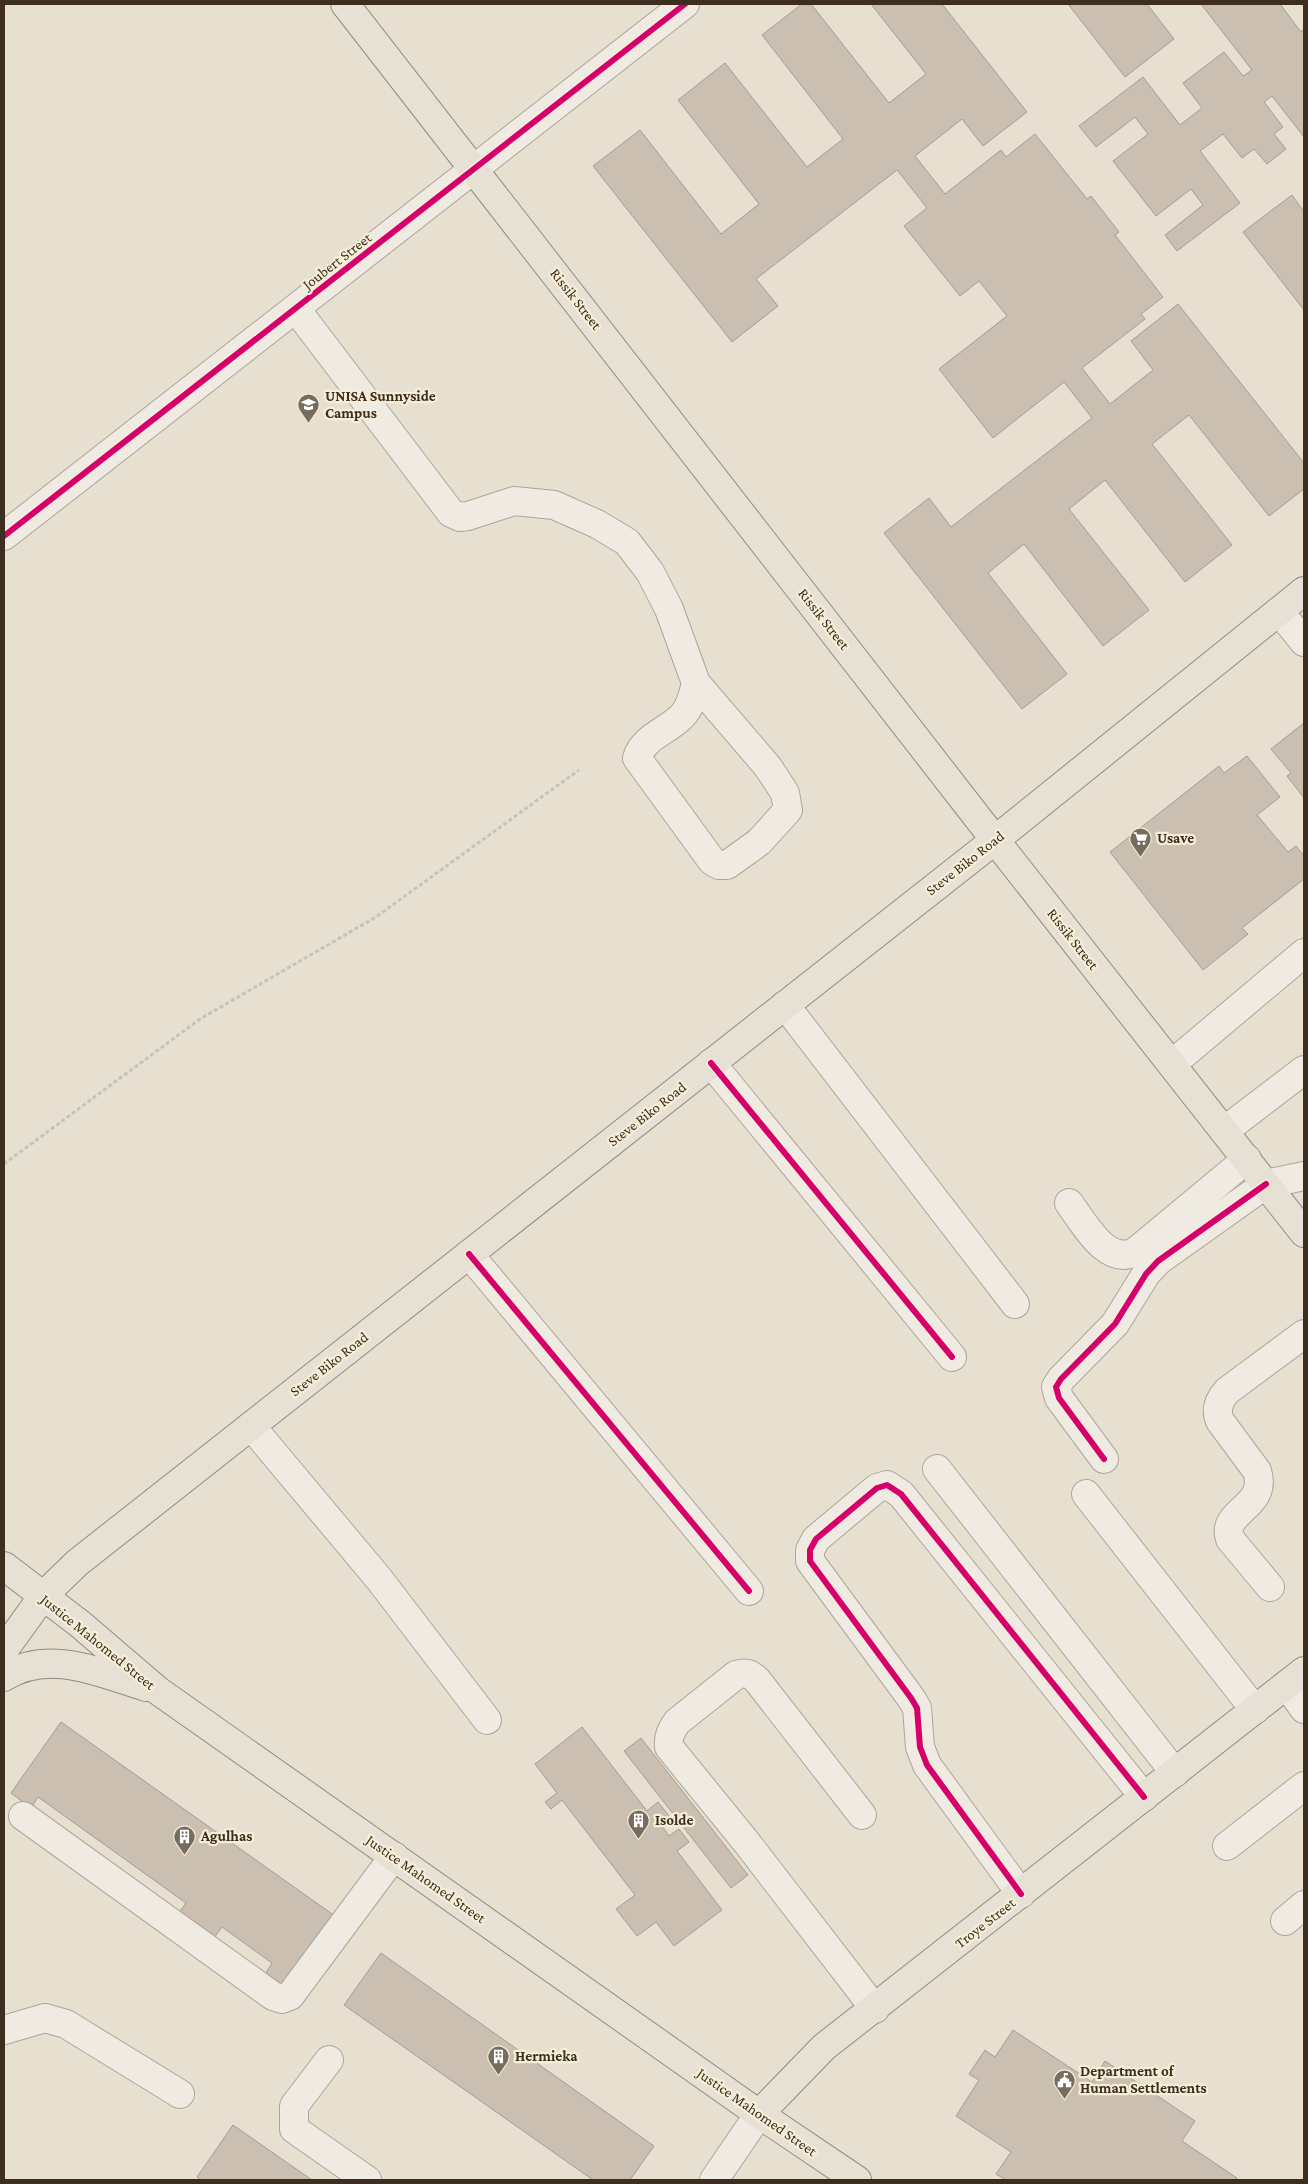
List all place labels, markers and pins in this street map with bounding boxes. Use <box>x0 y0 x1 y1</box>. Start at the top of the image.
place label: UNISA Sunnyside Campus <box>325 388 436 421</box>
school or university icon: UNISA Sunnyside Campus <box>297 393 321 424</box>
supermarket icon: Usave <box>1129 826 1153 857</box>
place label: Usave <box>1157 830 1194 846</box>
building icon: Isolde <box>627 1808 651 1839</box>
place label: Isolde <box>655 1812 694 1828</box>
building icon: Agulhas <box>173 1824 197 1855</box>
place label: Agulhas <box>200 1828 252 1844</box>
building icon: Hermieka <box>487 2044 511 2075</box>
place label: Hermieka <box>515 2048 578 2064</box>
place label: Department of Human Settlements <box>1080 2063 1207 2096</box>
public building icon: Department of Human Settlements <box>1052 2068 1076 2099</box>

